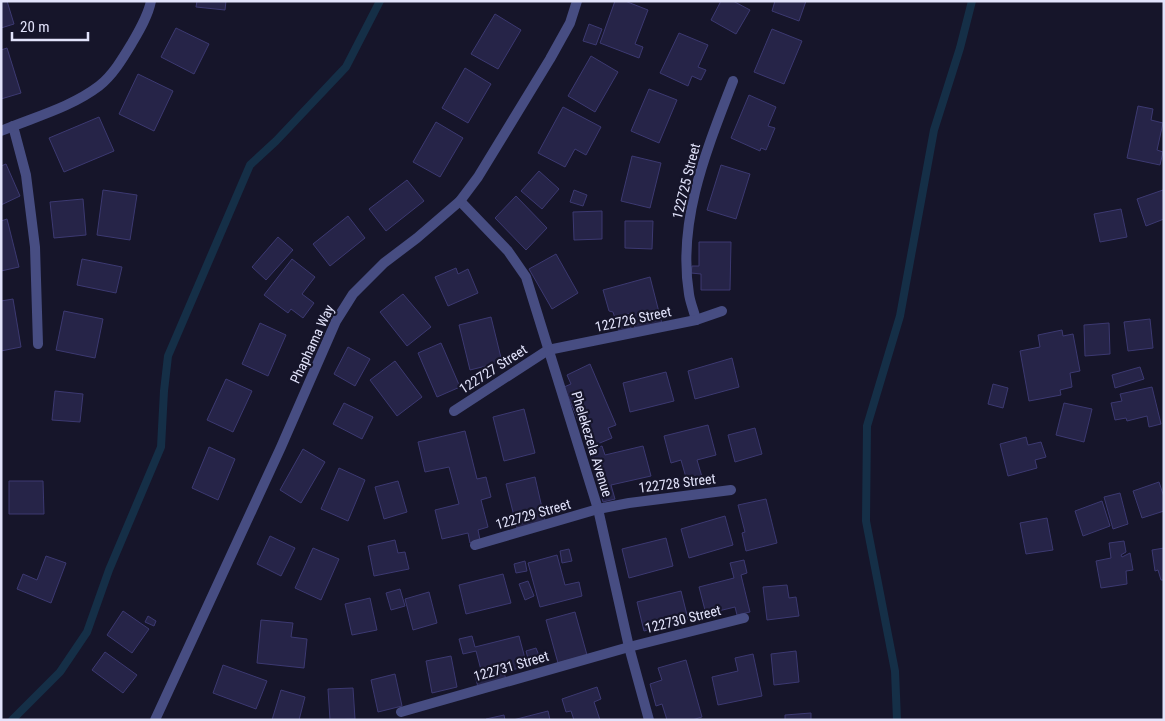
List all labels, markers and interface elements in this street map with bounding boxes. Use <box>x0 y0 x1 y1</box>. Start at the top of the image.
scale bar <box>12 10 89 42</box>
text: 20 m <box>20 18 50 36</box>
street label: 122725 Street <box>669 141 703 221</box>
street label: Phaphama Way <box>287 302 337 386</box>
street label: 122726 Street <box>593 303 673 335</box>
street label: 122727 Street <box>456 341 530 397</box>
street label: Phelekezela Avenue <box>568 389 616 499</box>
street label: 122728 Street <box>638 470 716 496</box>
street label: 122729 Street <box>494 496 572 532</box>
street label: 122730 Street <box>643 602 723 636</box>
street label: 122731 Street <box>472 648 550 684</box>

